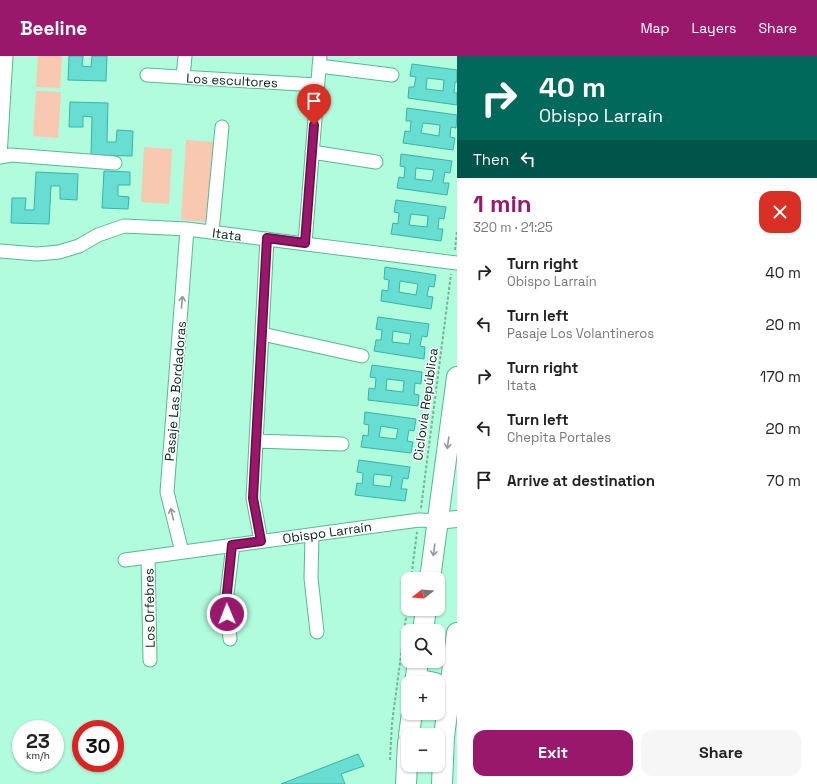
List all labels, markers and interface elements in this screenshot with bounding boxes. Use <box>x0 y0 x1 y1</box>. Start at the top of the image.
text: Beeline <box>20 16 87 41</box>
text: Map <box>640 19 670 37</box>
text: Layers <box>692 19 736 37</box>
text: Share <box>758 19 797 37</box>
text: 40 m <box>539 69 606 105</box>
street label: Los escultores <box>186 70 278 91</box>
icon: right <box>473 72 525 124</box>
pin <box>297 84 331 125</box>
icon: arrive <box>303 90 325 112</box>
text: Obispo Larraín <box>539 104 663 127</box>
icon: left <box>517 148 539 170</box>
text: Then <box>473 150 509 169</box>
text: 1 min <box>473 188 532 219</box>
button: close <box>759 191 801 233</box>
text: 320 m · 21:25 <box>473 219 553 236</box>
street label: Itata <box>211 224 243 245</box>
text: Turn right <box>507 254 578 273</box>
icon: right <box>473 261 495 283</box>
text: 40 m <box>765 263 801 282</box>
text: Obispo Larraín <box>507 273 597 290</box>
one-way arrow <box>178 296 185 309</box>
text: Turn left <box>507 306 569 325</box>
icon: left <box>473 313 495 335</box>
text: 20 m <box>766 315 801 334</box>
street label: Pasaje Las Bordadoras <box>161 320 190 462</box>
text: Pasaje Los Volantineros <box>507 325 654 342</box>
street label: Ciclovía República <box>409 346 442 461</box>
text: Turn right <box>507 358 578 377</box>
icon: right <box>473 365 495 387</box>
text: 170 m <box>760 367 801 386</box>
text: Itata <box>507 377 537 394</box>
text: Turn left <box>507 410 569 429</box>
icon: left <box>473 417 495 439</box>
text: 20 m <box>766 419 801 438</box>
text: Chepita Portales <box>507 429 611 446</box>
one-way arrow <box>444 436 452 449</box>
icon: arrive <box>473 469 495 491</box>
text: Arrive at destination <box>507 471 655 490</box>
text: 70 m <box>766 471 801 490</box>
one-way arrow <box>168 508 176 521</box>
street label: Obispo Larraín <box>282 518 373 547</box>
one-way arrow <box>430 543 437 556</box>
street label: Los Orfebres <box>140 568 159 648</box>
north arrow <box>401 572 445 616</box>
map controls <box>401 572 445 772</box>
position arrow <box>206 593 248 635</box>
button: search <box>401 624 445 668</box>
button: + <box>401 676 445 720</box>
speed limit sign: 30 <box>72 720 124 772</box>
text: 23 <box>26 728 50 754</box>
button: − <box>401 728 445 772</box>
button: Exit <box>473 730 633 776</box>
button: Share <box>641 730 801 776</box>
text: km/h <box>26 749 50 762</box>

